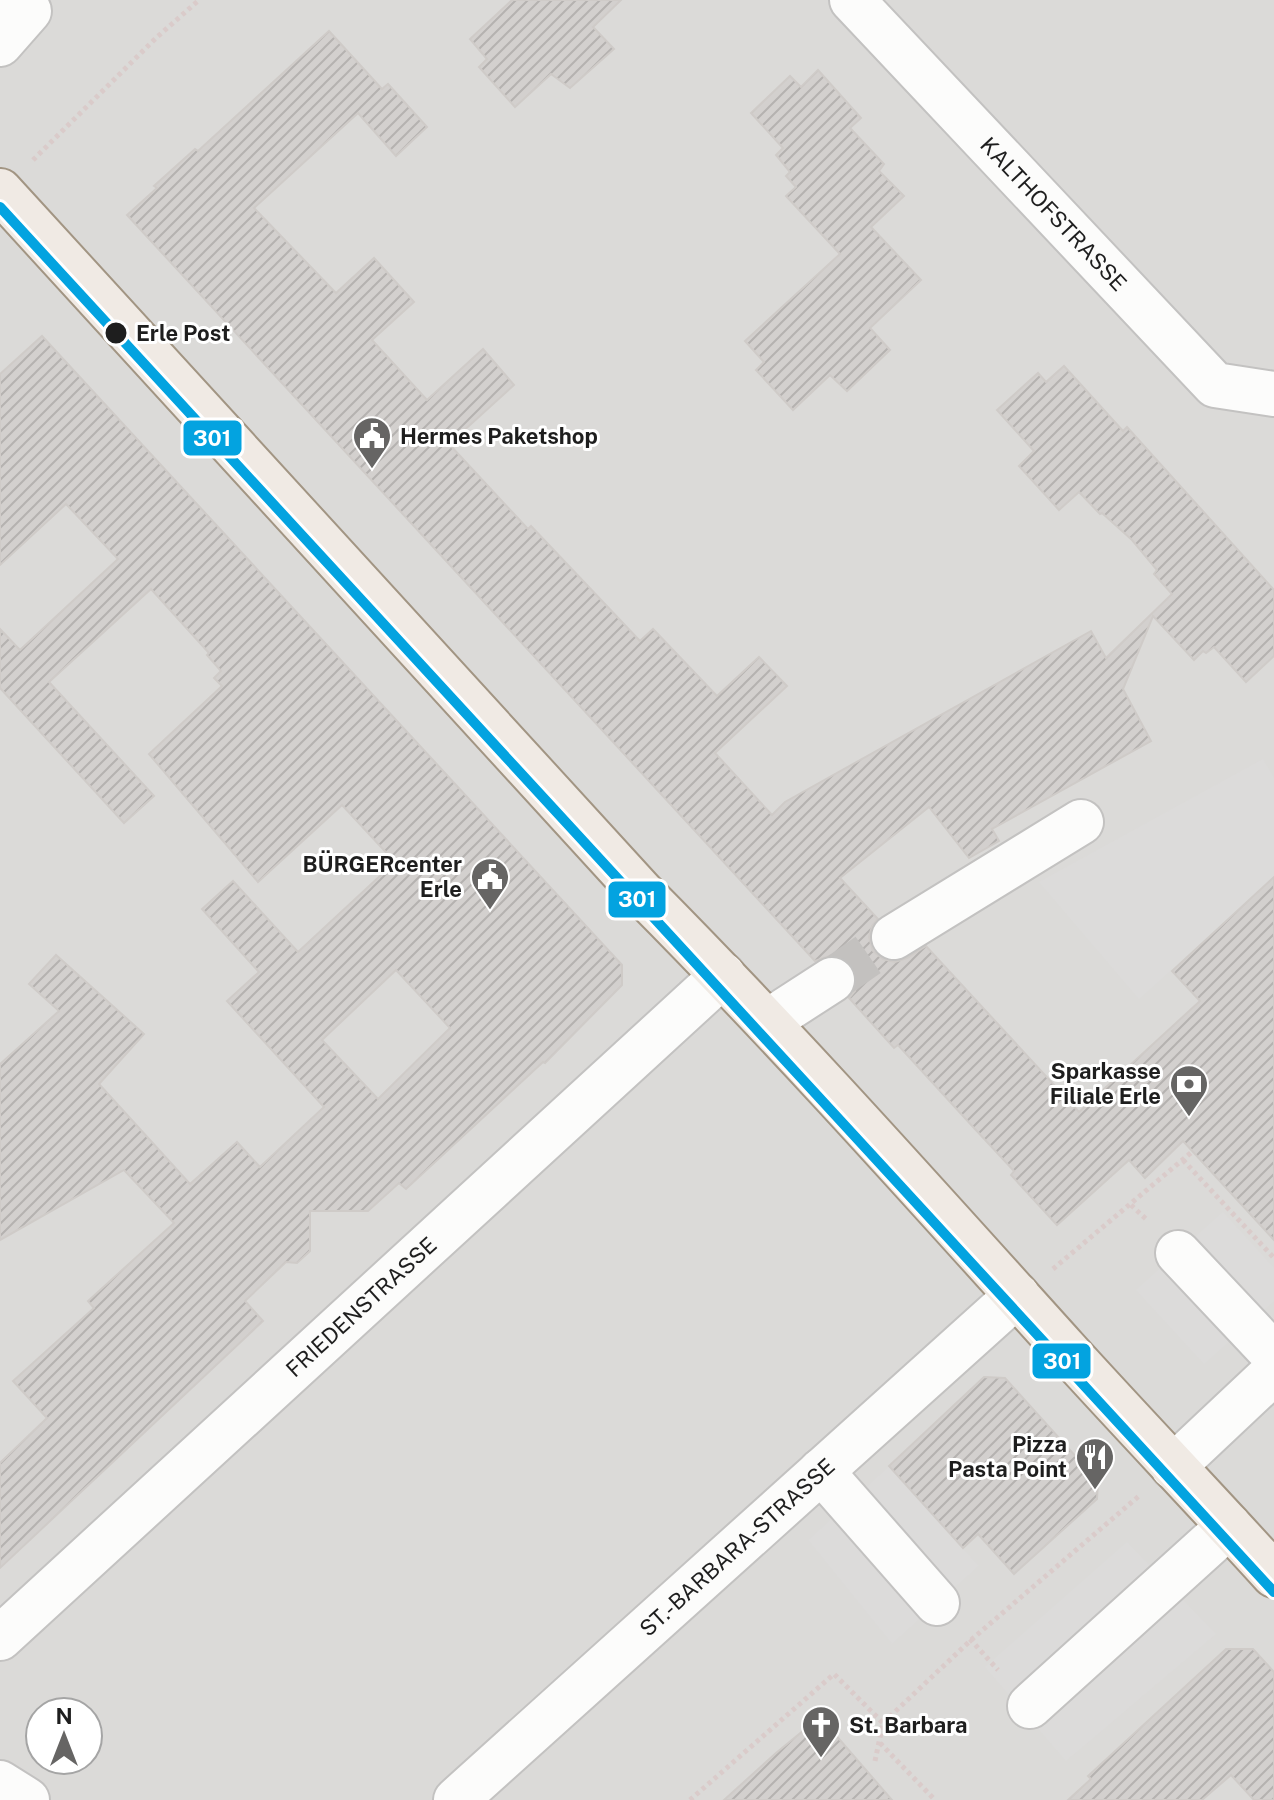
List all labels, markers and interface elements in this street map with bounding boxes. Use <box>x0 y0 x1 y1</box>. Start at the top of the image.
street label: KALTHOFSTRASSE <box>975 132 1132 296</box>
marker: Erle Post <box>103 320 129 346</box>
place label: Erle Post <box>136 320 230 346</box>
public building icon: Hermes Paketshop <box>351 415 393 470</box>
line badge: 301 <box>182 419 243 457</box>
place label: Hermes Paketshop <box>400 423 598 449</box>
text: 301 <box>193 425 231 451</box>
place label: BÜRGERcenter Erle <box>303 850 462 902</box>
public building icon: BÜRGERcenter Erle <box>469 856 511 911</box>
line badge: 301 <box>607 880 667 919</box>
text: 301 <box>618 886 656 912</box>
place label: Sparkasse Filiale Erle <box>1050 1058 1161 1109</box>
bank icon: Sparkasse Filiale Erle <box>1168 1063 1210 1118</box>
street label: FRIEDENSTRASSE <box>281 1231 442 1382</box>
line badge: 301 <box>1031 1342 1092 1380</box>
text: 301 <box>1043 1348 1081 1374</box>
place label: Pizza Pasta Point <box>948 1431 1067 1482</box>
restaurant icon: Pizza Pasta Point <box>1074 1436 1116 1491</box>
street label: ST.-BARBARA-STRASSE <box>634 1453 840 1641</box>
north arrow <box>24 1696 104 1776</box>
text: N <box>55 1703 73 1729</box>
church icon: St. Barbara <box>800 1704 842 1759</box>
place label: St. Barbara <box>849 1712 968 1738</box>

